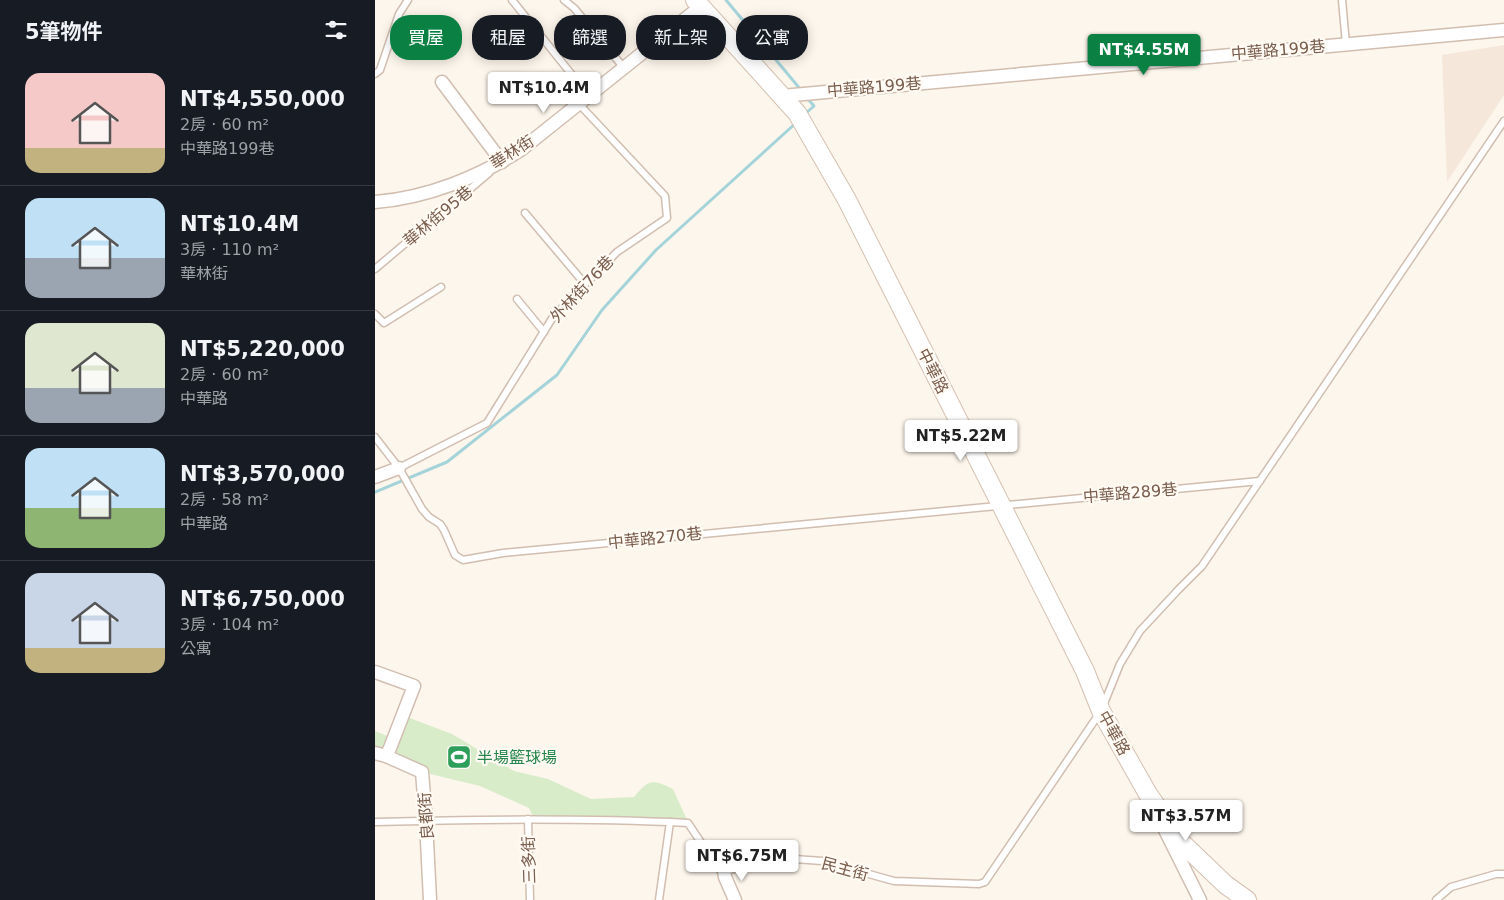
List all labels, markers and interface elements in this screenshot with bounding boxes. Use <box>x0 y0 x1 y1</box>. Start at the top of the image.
chip: 買屋 <box>390 15 462 60</box>
chip: 租屋 <box>472 15 544 60</box>
chip: 篩選 <box>554 15 626 60</box>
chip: 新上架 <box>636 15 726 60</box>
chip: 公寓 <box>736 15 808 60</box>
icon: filters <box>322 16 350 44</box>
text: 5筆物件 <box>25 20 103 44</box>
pin: NT$4.55M <box>1092 34 1196 76</box>
street label: 中華路199巷 <box>1230 36 1326 64</box>
text: NT$4.55M <box>1099 40 1189 59</box>
pin: NT$10.4M <box>492 72 596 114</box>
street label: 中華路199巷 <box>826 73 922 101</box>
text: NT$10.4M <box>499 78 589 97</box>
text: NT$4,550,000 <box>180 87 345 111</box>
icon: home <box>65 93 125 153</box>
text: 2房 · 60 m² <box>180 115 269 134</box>
street label: 華林街 <box>487 131 537 173</box>
text: 中華路199巷 <box>180 139 275 158</box>
street label: 華林街95巷 <box>400 182 476 250</box>
text: NT$10.4M <box>180 212 299 236</box>
icon: home <box>65 218 125 278</box>
text: 3房 · 110 m² <box>180 240 279 259</box>
street label: 外林街76巷 <box>546 252 618 326</box>
text: 華林街 <box>180 264 228 283</box>
text: NT$5,220,000 <box>180 337 345 361</box>
icon: home <box>65 343 125 403</box>
street label: 中華路 <box>914 345 952 397</box>
text: 2房 · 60 m² <box>180 365 269 384</box>
text: 中華路 <box>180 389 228 408</box>
pin: NT$5.22M <box>909 420 1013 462</box>
text: NT$5.22M <box>916 426 1006 445</box>
text: NT$3,570,000 <box>180 462 345 486</box>
icon: home <box>65 468 125 528</box>
street label: 中華路289巷 <box>1082 479 1178 507</box>
text: 2房 · 58 m² <box>180 490 269 509</box>
text: 中華路 <box>180 514 228 533</box>
street label: 中華路270巷 <box>607 524 703 552</box>
text: NT$6,750,000 <box>180 587 345 611</box>
icon: home <box>65 593 125 653</box>
text: 3房 · 104 m² <box>180 615 279 634</box>
text: 公寓 <box>180 639 212 658</box>
street label: 中華路 <box>1094 707 1134 759</box>
sports icon: 半場籃球場 <box>446 744 472 770</box>
place label: 半場籃球場 <box>477 748 557 767</box>
street label: 良都街 <box>415 791 437 841</box>
pin: NT$3.57M <box>1134 800 1238 842</box>
text: NT$3.57M <box>1141 806 1231 825</box>
street label: 三多街 <box>519 836 539 884</box>
pin: NT$6.75M <box>690 840 794 882</box>
text: NT$6.75M <box>697 846 787 865</box>
street label: 民主街 <box>819 854 871 884</box>

